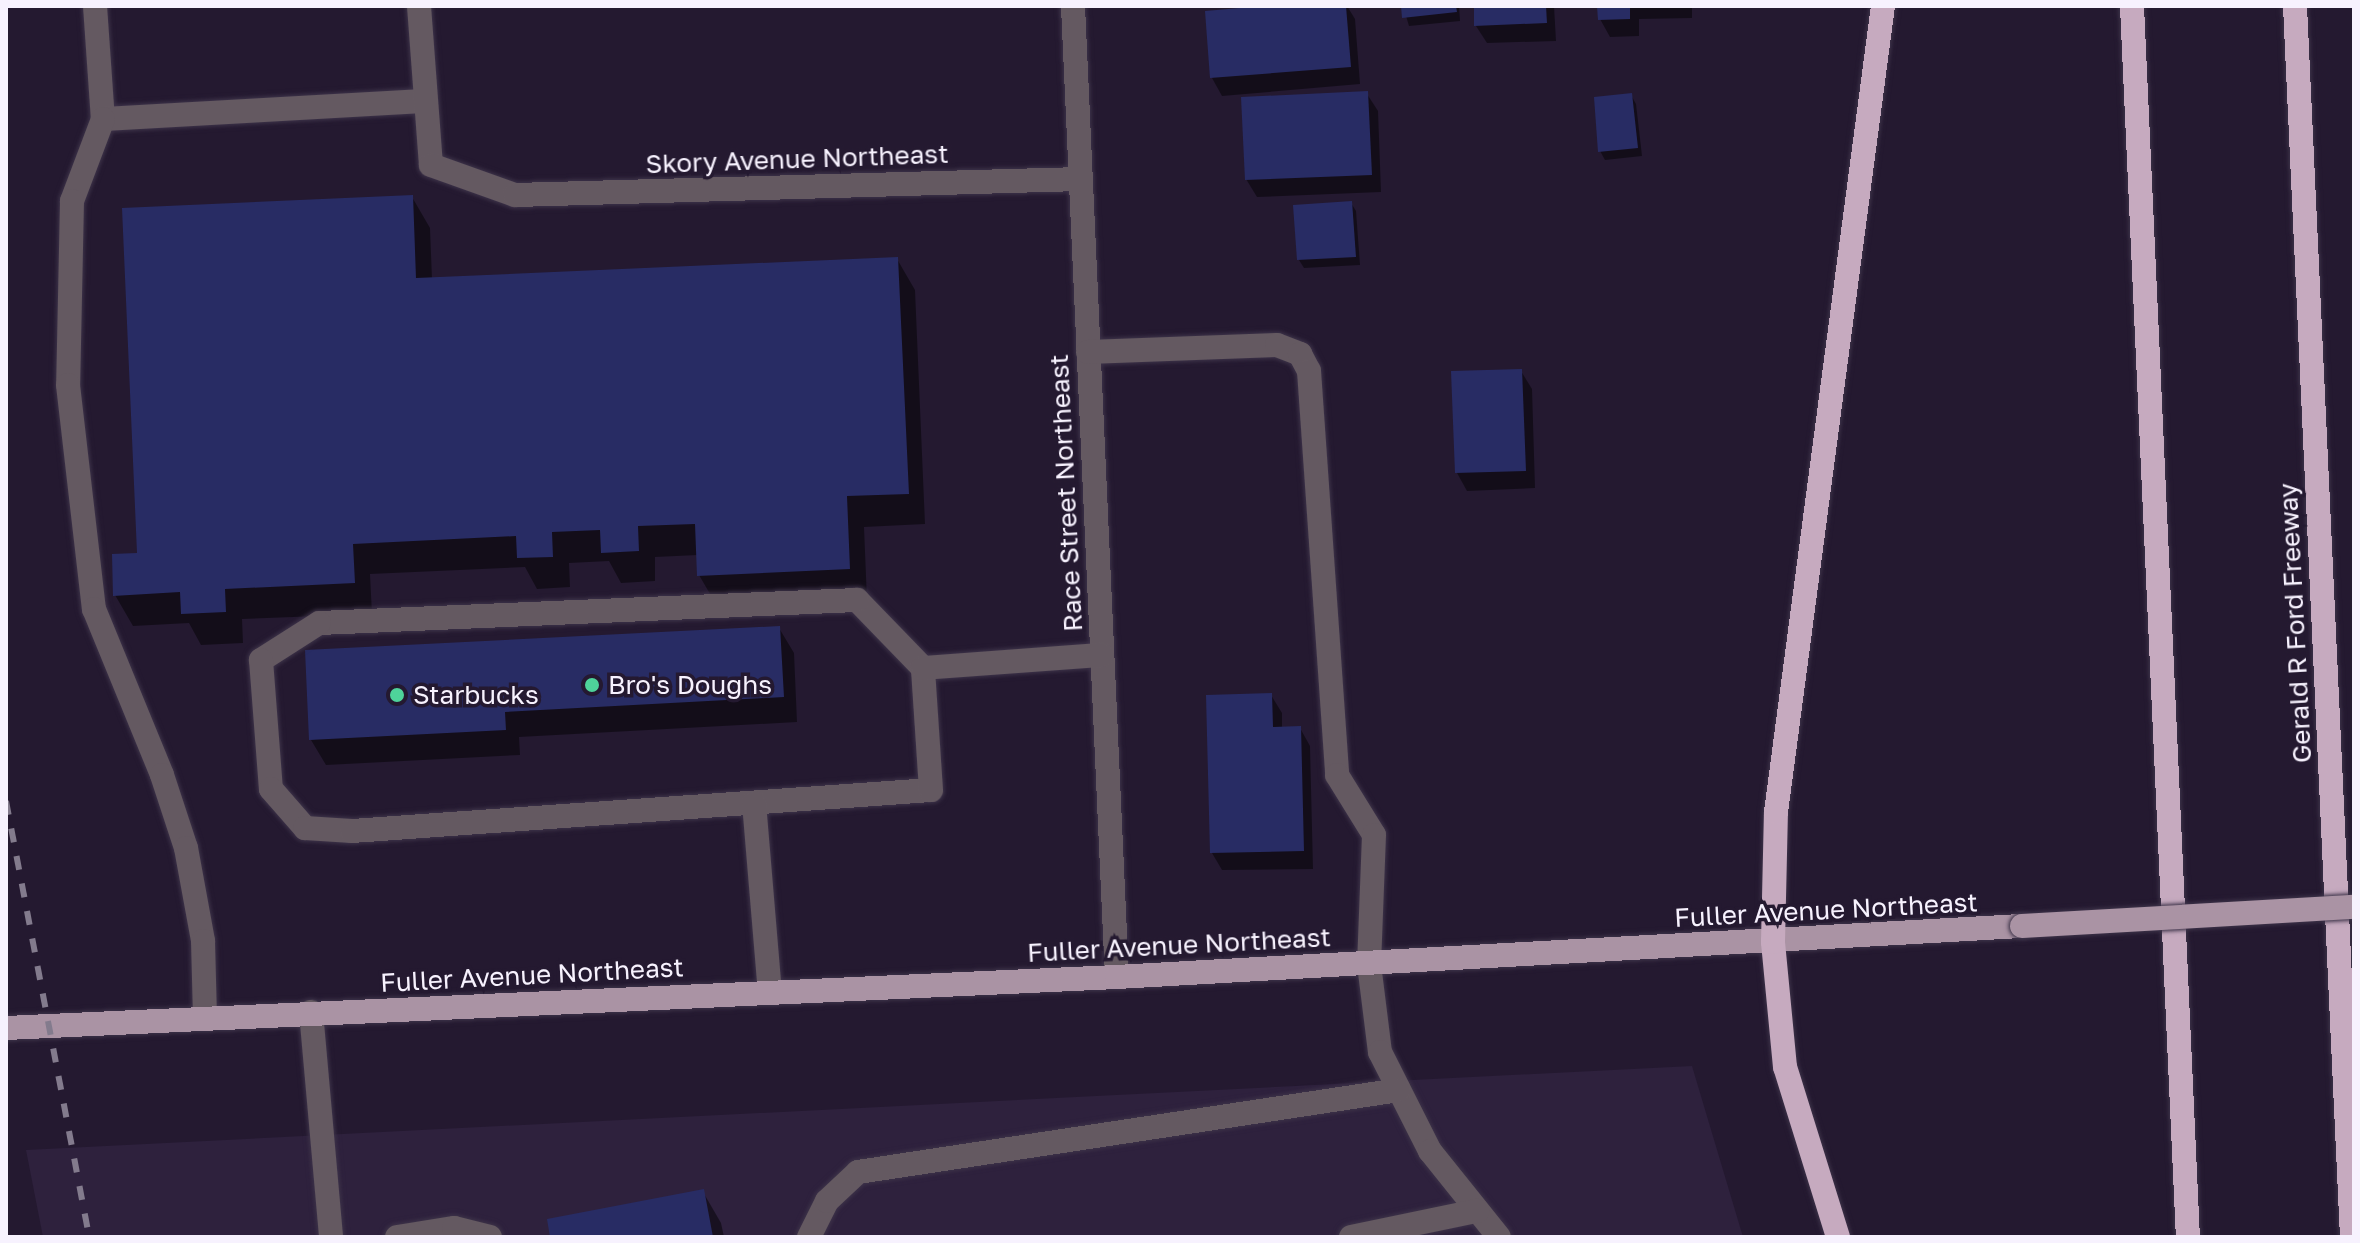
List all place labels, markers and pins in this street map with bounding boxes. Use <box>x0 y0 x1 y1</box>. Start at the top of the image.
place label: Bro's Doughs <box>608 669 772 701</box>
marker: Bro's Doughs <box>583 676 601 694</box>
place label: Starbucks <box>413 679 539 711</box>
marker: Starbucks <box>388 686 406 704</box>

